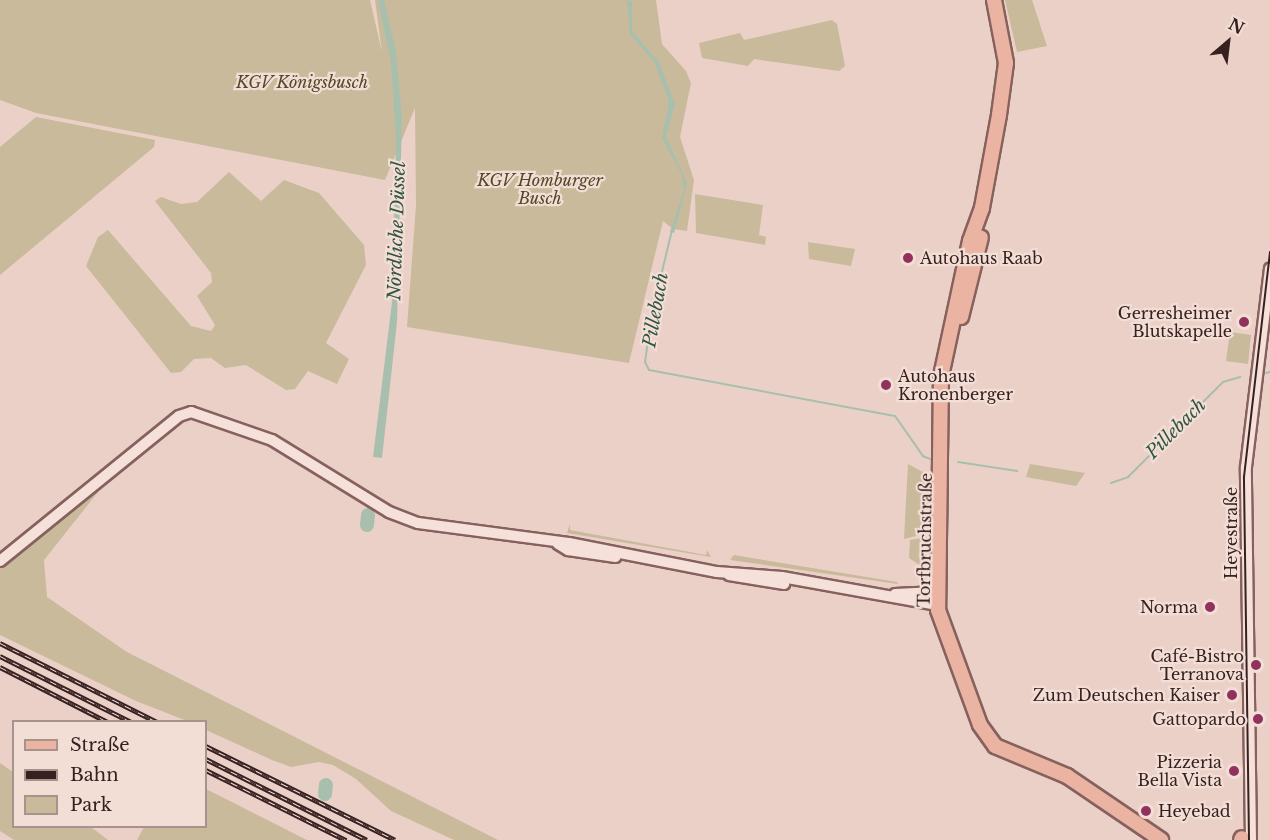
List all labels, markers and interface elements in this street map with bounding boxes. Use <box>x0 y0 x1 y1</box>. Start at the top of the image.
north arrow <box>1198 12 1258 72</box>
text: N <box>1225 14 1248 38</box>
park label: KGV Königsbusch <box>236 72 368 92</box>
water label: Nördliche Düssel <box>384 161 410 301</box>
park label: KGV Homburger Busch <box>477 170 603 208</box>
place label: Autohaus Raab <box>920 248 1043 268</box>
marker: Autohaus Raab <box>901 251 915 265</box>
water label: Pillebach <box>639 271 673 349</box>
place label: Gerresheimer Blutskapelle <box>1118 303 1232 341</box>
marker: Gerresheimer Blutskapelle <box>1237 315 1251 329</box>
place label: Autohaus Kronenberger <box>898 366 1013 404</box>
marker: Autohaus Kronenberger <box>879 378 893 392</box>
water label: Pillebach <box>1142 395 1210 463</box>
street label: Torfbruchstraße <box>914 473 936 607</box>
street label: Heyestraße <box>1221 487 1241 579</box>
place label: Norma <box>1140 597 1198 617</box>
marker: Norma <box>1203 600 1217 614</box>
place label: Café-Bistro Terranova <box>1151 646 1244 684</box>
marker: Café-Bistro Terranova <box>1249 658 1263 672</box>
place label: Zum Deutschen Kaiser <box>1033 685 1220 705</box>
marker: Zum Deutschen Kaiser <box>1225 688 1239 702</box>
place label: Gattopardo <box>1152 709 1246 729</box>
marker: Gattopardo <box>1251 712 1265 726</box>
legend <box>12 720 207 828</box>
text: Straße <box>70 734 130 756</box>
place label: Pizzeria Bella Vista <box>1137 752 1222 790</box>
text: Bahn <box>70 764 119 786</box>
marker: Pizzeria Bella Vista <box>1227 764 1241 778</box>
text: Park <box>70 794 112 816</box>
place label: Heyebad <box>1158 801 1231 821</box>
marker: Heyebad <box>1139 804 1153 818</box>

